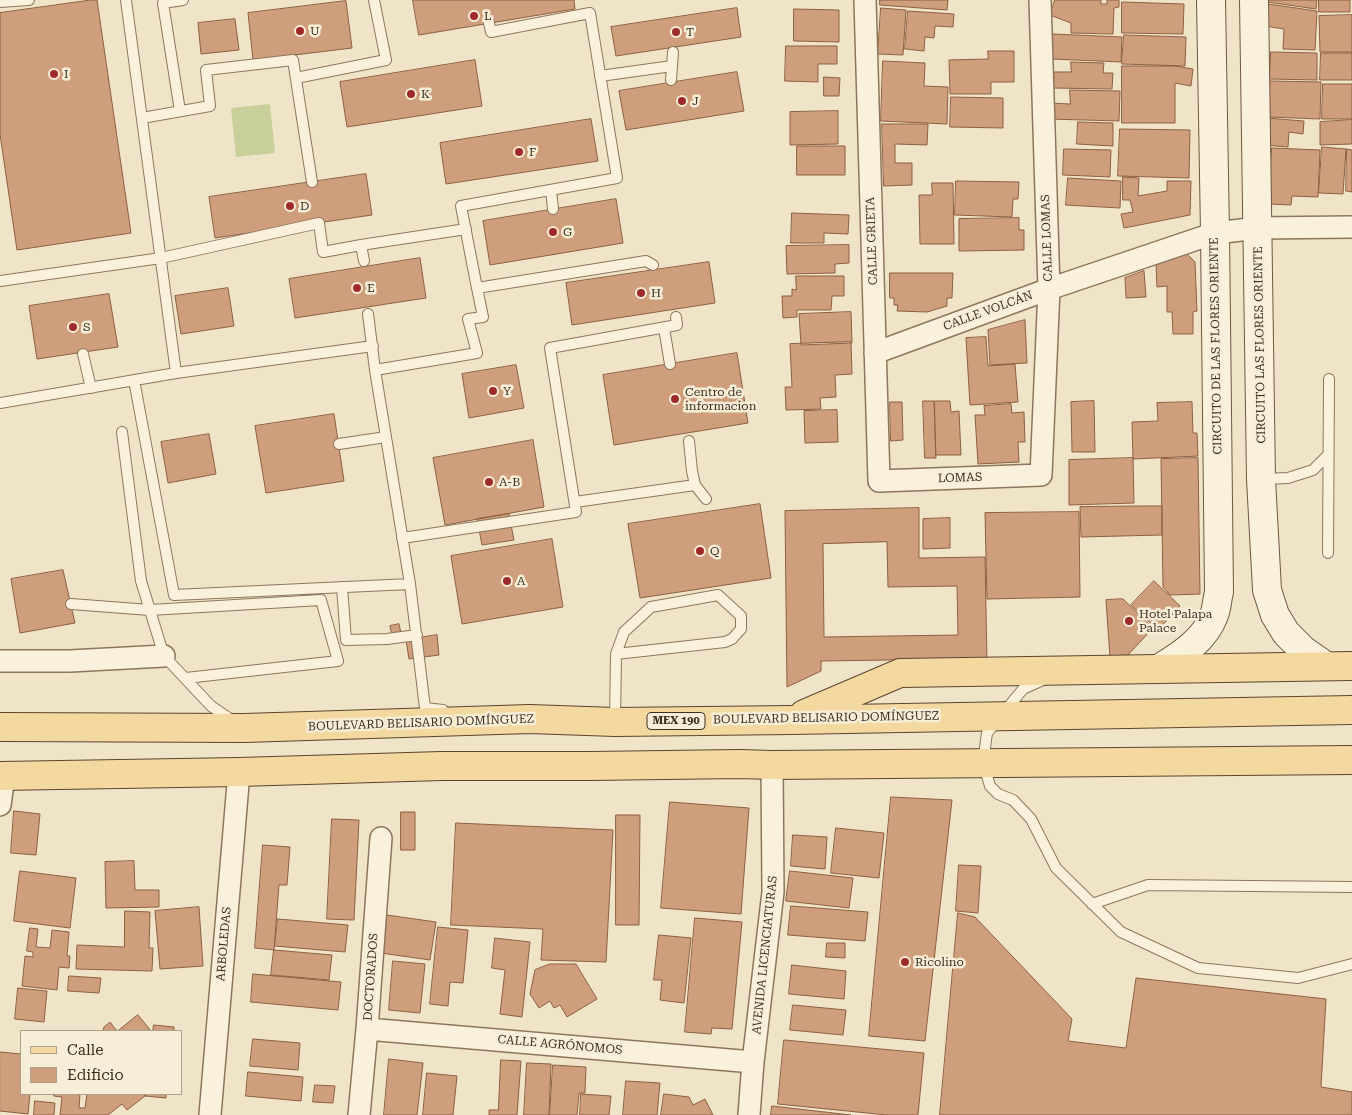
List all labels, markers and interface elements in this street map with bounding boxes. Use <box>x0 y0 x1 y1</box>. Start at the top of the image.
place label: L <box>484 9 491 23</box>
marker: L <box>468 10 480 22</box>
place label: U <box>310 24 320 38</box>
marker: U <box>294 25 306 37</box>
place label: T <box>686 25 694 39</box>
marker: T <box>670 26 682 38</box>
place label: I <box>64 67 68 81</box>
marker: I <box>48 68 60 80</box>
place label: K <box>421 87 430 101</box>
marker: K <box>405 88 417 100</box>
place label: J <box>692 94 699 108</box>
marker: J <box>676 95 688 107</box>
place label: F <box>529 145 536 159</box>
marker: F <box>513 146 525 158</box>
street label: CALLE LOMAS <box>1038 194 1056 282</box>
street label: CALLE GRIETA <box>863 197 881 285</box>
place label: D <box>300 199 309 213</box>
marker: D <box>284 200 296 212</box>
place label: G <box>563 225 572 239</box>
marker: G <box>547 226 559 238</box>
street label: CIRCUITO DE LAS FLORES ORIENTE <box>1207 237 1225 455</box>
street label: CIRCUITO LAS FLORES ORIENTE <box>1251 246 1269 444</box>
place label: E <box>367 281 375 295</box>
marker: E <box>351 282 363 294</box>
place label: H <box>651 286 661 300</box>
marker: H <box>635 287 647 299</box>
street label: CALLE VOLCÁN <box>941 288 1035 334</box>
place label: S <box>83 320 90 334</box>
marker: S <box>67 321 79 333</box>
place label: Y <box>503 384 511 398</box>
marker: Y <box>487 385 499 397</box>
place label: Centro de informacion <box>685 385 756 413</box>
marker: Centro de informacion <box>669 393 681 405</box>
street label: LOMAS <box>938 470 982 486</box>
place label: A-B <box>499 475 520 489</box>
marker: A-B <box>483 476 495 488</box>
place label: Q <box>710 544 720 558</box>
marker: Q <box>694 545 706 557</box>
place label: A <box>517 574 525 588</box>
marker: A <box>501 575 513 587</box>
place label: Hotel Palapa Palace <box>1139 607 1212 635</box>
marker: Hotel Palapa Palace <box>1123 615 1135 627</box>
street label: BOULEVARD BELISARIO DOMÍNGUEZ <box>713 709 939 727</box>
street label: BOULEVARD BELISARIO DOMÍNGUEZ <box>308 712 534 734</box>
road number: MEX 190 <box>647 712 705 729</box>
street label: AVENIDA LICENCIATURAS <box>750 875 780 1035</box>
street label: ARBOLEDAS <box>214 906 234 982</box>
street label: DOCTORADOS <box>361 933 381 1021</box>
place label: Ricolino <box>915 955 964 969</box>
marker: Ricolino <box>899 956 911 968</box>
legend <box>20 1030 182 1095</box>
street label: CALLE AGRÓNOMOS <box>497 1032 623 1058</box>
text: Calle <box>67 1041 103 1059</box>
text: Edificio <box>67 1066 124 1084</box>

